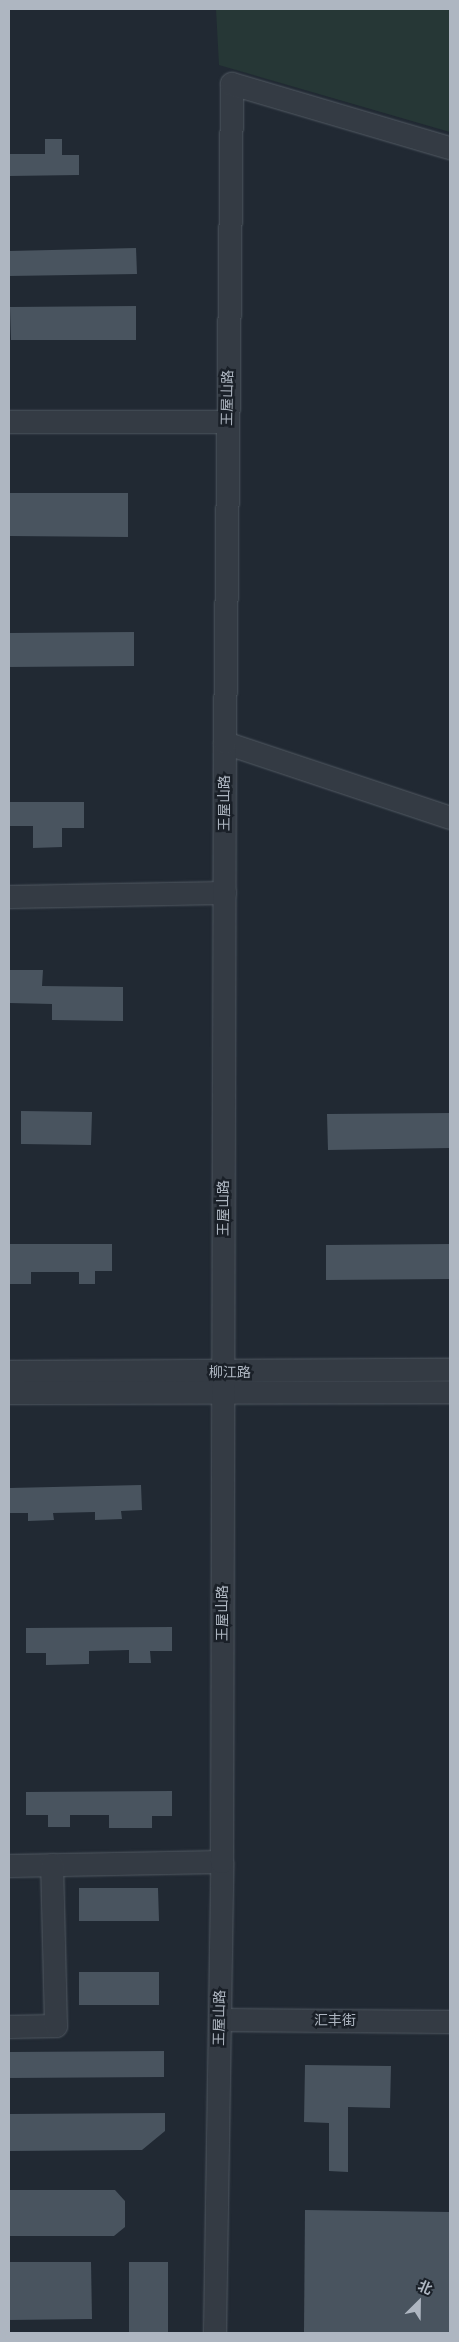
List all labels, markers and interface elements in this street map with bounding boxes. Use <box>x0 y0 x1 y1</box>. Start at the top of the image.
street label: 王屋山路 <box>219 370 237 426</box>
street label: 王屋山路 <box>217 775 233 831</box>
street label: 王屋山路 <box>216 1180 232 1236</box>
street label: 柳江路 <box>209 1365 251 1381</box>
street label: 王屋山路 <box>215 1585 231 1641</box>
street label: 王屋山路 <box>211 1990 229 2046</box>
street label: 汇丰街 <box>314 2013 356 2029</box>
text: 北 <box>415 2276 435 2300</box>
north arrow <box>394 2277 444 2327</box>

